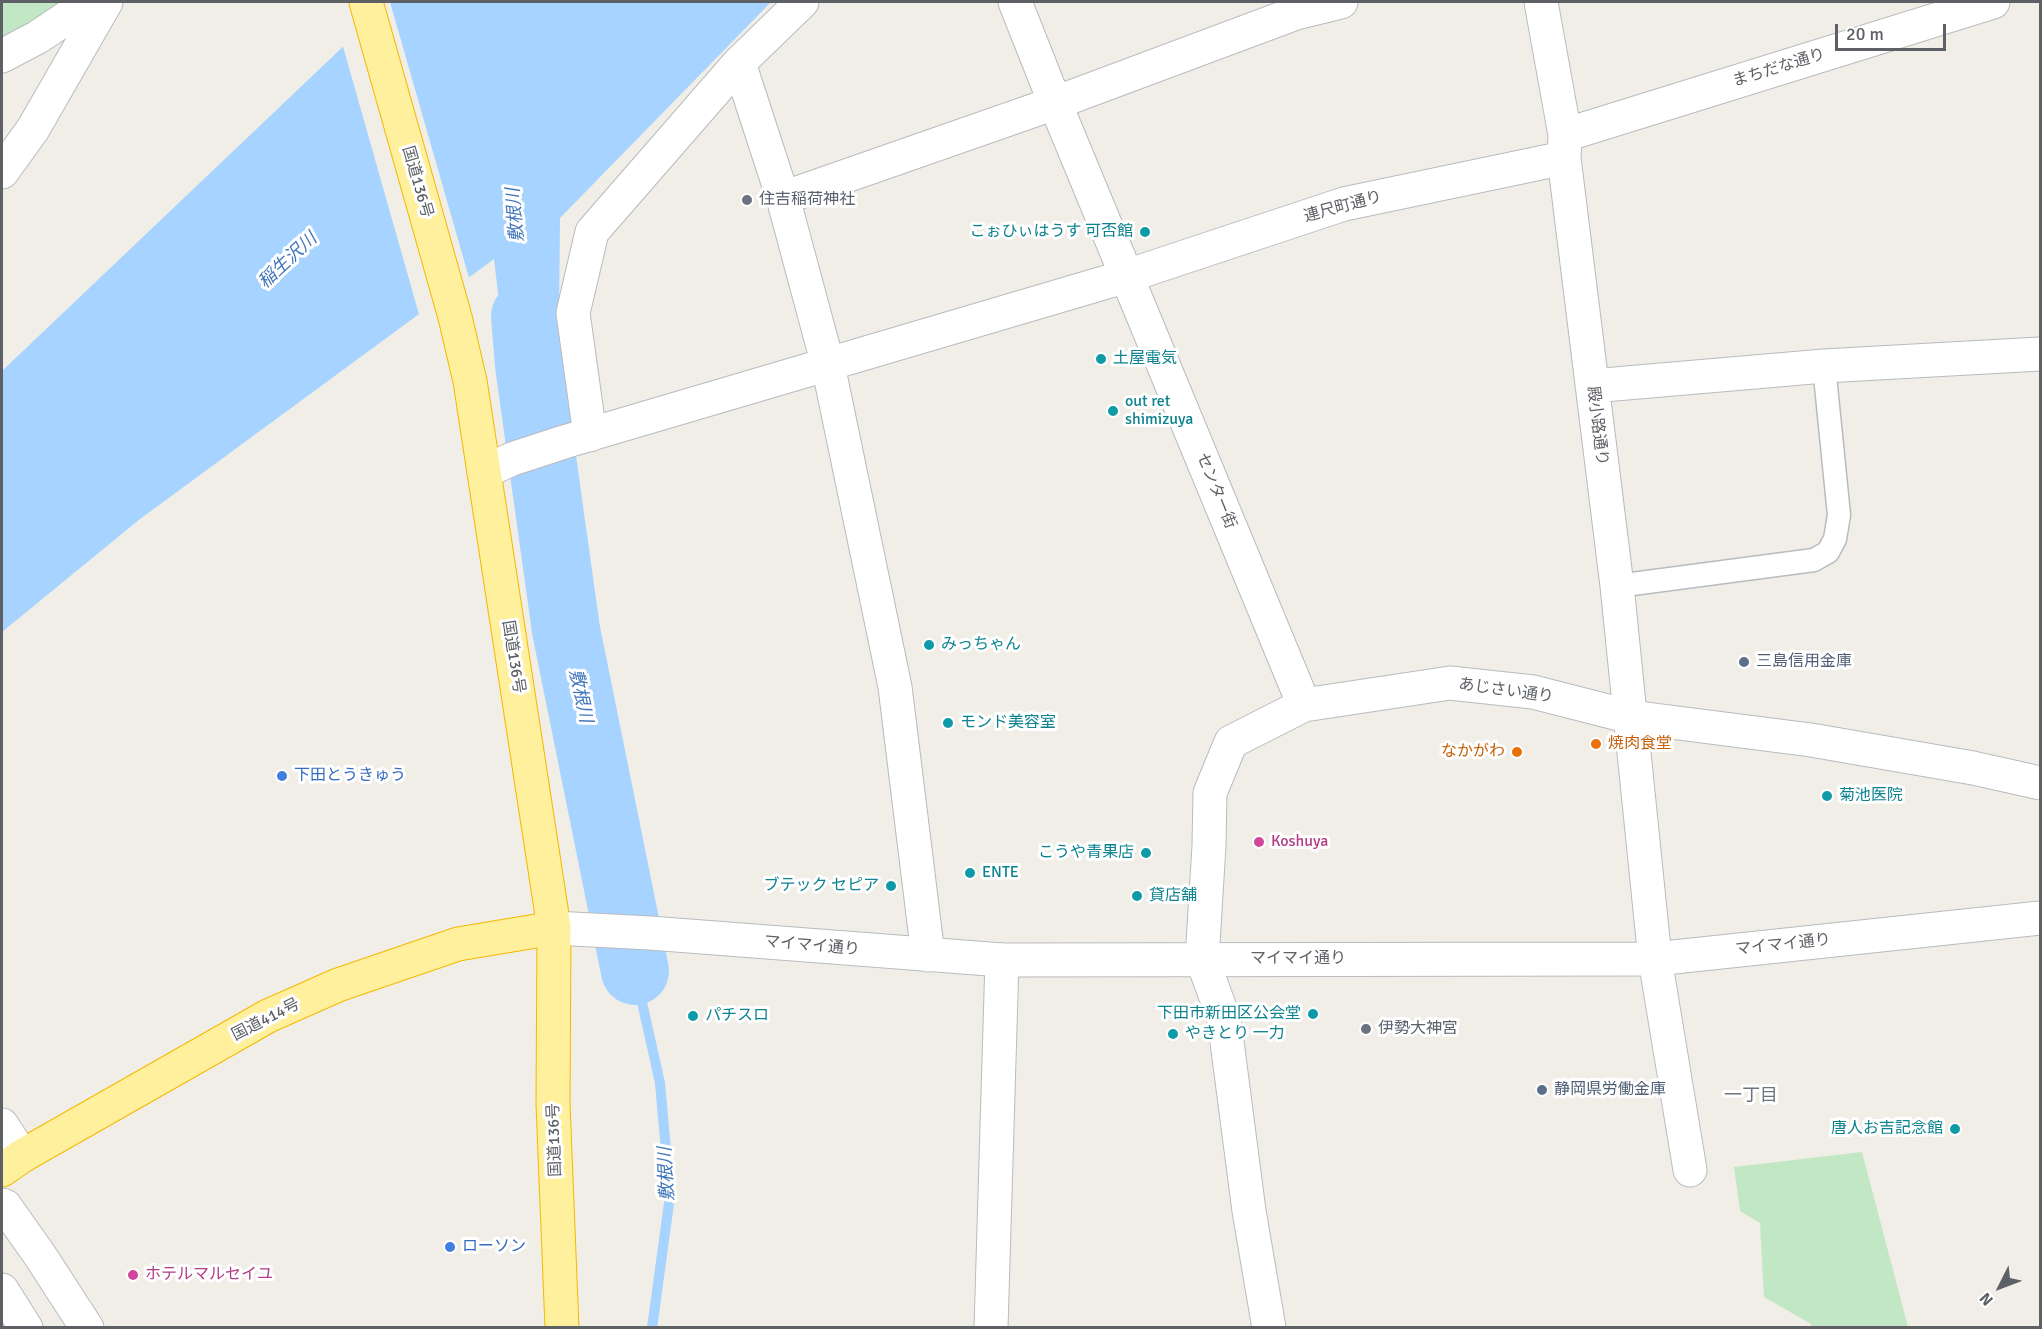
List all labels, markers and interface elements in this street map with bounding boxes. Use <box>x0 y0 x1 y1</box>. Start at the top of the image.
scale bar <box>1838 12 1949 50</box>
text: 20 m <box>1846 23 1884 45</box>
street label: まちだな通り <box>1730 45 1828 91</box>
street label: 国道136号 <box>398 144 436 220</box>
water label: 敷根川 <box>503 187 529 243</box>
street label: 連尺町通り <box>1302 187 1384 227</box>
place label: 住吉稲荷神社 <box>759 190 855 210</box>
marker: 住吉稲荷神社 <box>740 193 754 207</box>
place label: こぉひぃはうす 可否館 <box>969 222 1133 242</box>
marker: こぉひぃはうす 可否館 <box>1138 225 1152 239</box>
water label: 稲生沢川 <box>254 229 322 293</box>
place label: 土屋電気 <box>1113 349 1177 369</box>
marker: 土屋電気 <box>1094 352 1108 366</box>
street label: 殿小路通り <box>1583 385 1611 467</box>
place label: out ret shimizuya <box>1125 392 1193 430</box>
marker: out ret shimizuya <box>1106 404 1120 418</box>
street label: センター街 <box>1192 450 1240 532</box>
street label: 国道136号 <box>498 619 528 695</box>
place label: みっちゃん <box>941 635 1021 655</box>
marker: みっちゃん <box>922 638 936 652</box>
place label: 三島信用金庫 <box>1756 652 1852 672</box>
marker: 三島信用金庫 <box>1737 655 1751 669</box>
water label: 敷根川 <box>564 667 596 725</box>
street label: あじさい通り <box>1457 675 1555 707</box>
place label: モンド美容室 <box>960 713 1056 733</box>
marker: モンド美容室 <box>941 716 955 730</box>
place label: 焼肉食堂 <box>1608 734 1672 754</box>
marker: 焼肉食堂 <box>1589 737 1603 751</box>
place label: なかがわ <box>1441 742 1505 762</box>
marker: なかがわ <box>1510 745 1524 759</box>
place label: 下田とうきゅう <box>294 766 406 786</box>
marker: 下田とうきゅう <box>275 769 289 783</box>
place label: 菊池医院 <box>1839 786 1903 806</box>
marker: 菊池医院 <box>1820 789 1834 803</box>
place label: Koshuya <box>1271 832 1328 852</box>
marker: Koshuya <box>1252 835 1266 849</box>
place label: こうや青果店 <box>1038 843 1134 863</box>
marker: こうや青果店 <box>1139 846 1153 860</box>
place label: ENTE <box>982 863 1019 883</box>
marker: ENTE <box>963 866 977 880</box>
place label: ブテック セピア <box>763 876 879 896</box>
marker: ブテック セピア <box>884 879 898 893</box>
place label: 貸店舗 <box>1149 886 1197 906</box>
marker: 貸店舗 <box>1130 889 1144 903</box>
street label: マイマイ通り <box>1734 930 1832 960</box>
street label: マイマイ通り <box>763 932 861 960</box>
street label: マイマイ通り <box>1250 949 1346 969</box>
street label: 国道414号 <box>229 995 303 1045</box>
place label: 下田市新田区公会堂 <box>1157 1004 1301 1024</box>
place label: パチスロ <box>705 1006 769 1026</box>
marker: 下田市新田区公会堂 <box>1306 1007 1320 1021</box>
marker: パチスロ <box>686 1009 700 1023</box>
place label: 伊勢大神宮 <box>1378 1019 1458 1039</box>
marker: 伊勢大神宮 <box>1359 1022 1373 1036</box>
place label: やきとり 一力 <box>1185 1024 1285 1044</box>
marker: やきとり 一力 <box>1166 1027 1180 1041</box>
place label: 静岡県労働金庫 <box>1554 1080 1666 1100</box>
marker: 静岡県労働金庫 <box>1535 1083 1549 1097</box>
district label: 一丁目 <box>1724 1085 1778 1107</box>
street label: 国道136号 <box>544 1103 566 1177</box>
place label: 唐人お吉記念館 <box>1831 1119 1943 1139</box>
marker: 唐人お吉記念館 <box>1948 1122 1962 1136</box>
water label: 敷根川 <box>655 1146 679 1202</box>
place label: ローソン <box>462 1237 526 1257</box>
marker: ローソン <box>443 1240 457 1254</box>
north arrow <box>1970 1257 2030 1317</box>
place label: ホテルマルセイユ <box>145 1265 273 1285</box>
marker: ホテルマルセイユ <box>126 1268 140 1282</box>
text: N <box>1975 1288 1998 1310</box>

